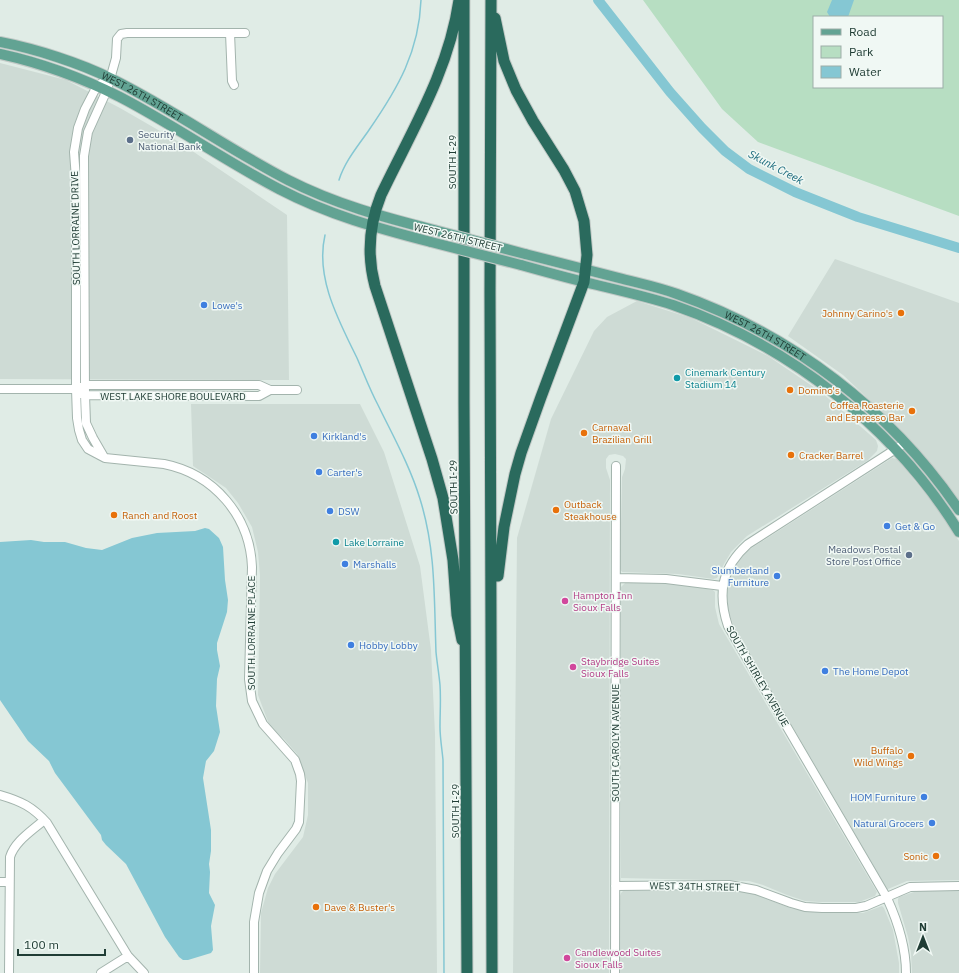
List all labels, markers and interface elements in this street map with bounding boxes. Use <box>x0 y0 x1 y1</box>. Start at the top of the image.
legend <box>813 16 943 88</box>
text: Road <box>849 24 877 39</box>
text: Park <box>849 44 874 59</box>
text: Water <box>849 64 882 79</box>
street label: WEST 26TH STREET <box>99 69 185 124</box>
place label: Security National Bank <box>138 128 202 153</box>
marker: Security National Bank <box>125 135 135 145</box>
street label: SOUTH I-29 <box>446 135 459 189</box>
water label: Skunk Creek <box>746 147 806 187</box>
street label: SOUTH LORRAINE DRIVE <box>68 171 83 285</box>
street label: WEST 26TH STREET <box>412 220 504 255</box>
place label: Lowe's <box>212 299 243 312</box>
marker: Lowe's <box>199 300 209 310</box>
place label: Johnny Carino's <box>822 307 893 320</box>
street label: WEST 26TH STREET <box>723 308 808 364</box>
marker: Johnny Carino's <box>896 308 906 318</box>
place label: Cinemark Century Stadium 14 <box>685 366 766 391</box>
marker: Cinemark Century Stadium 14 <box>672 373 682 383</box>
place label: Domino's <box>798 384 840 397</box>
marker: Domino's <box>785 385 795 395</box>
street label: WEST LAKE SHORE BOULEVARD <box>100 390 246 403</box>
place label: Coffea Roasterie and Espresso Bar <box>826 399 904 424</box>
marker: Coffea Roasterie and Espresso Bar <box>907 406 917 416</box>
place label: Carnaval Brazilian Grill <box>592 421 652 446</box>
marker: Carnaval Brazilian Grill <box>579 428 589 438</box>
place label: Kirkland's <box>322 430 367 443</box>
marker: Kirkland's <box>309 431 319 441</box>
place label: Cracker Barrel <box>799 449 863 462</box>
marker: Cracker Barrel <box>786 450 796 460</box>
street label: SOUTH I-29 <box>447 460 460 514</box>
place label: Carter's <box>327 466 363 479</box>
marker: Carter's <box>314 467 324 477</box>
place label: Outback Steakhouse <box>564 498 617 523</box>
place label: DSW <box>338 505 360 518</box>
marker: Outback Steakhouse <box>551 505 561 515</box>
marker: DSW <box>325 506 335 516</box>
place label: Ranch and Roost <box>122 509 198 522</box>
marker: Ranch and Roost <box>109 510 119 520</box>
place label: Get & Go <box>895 520 936 533</box>
marker: Get & Go <box>882 521 892 531</box>
place label: Lake Lorraine <box>344 536 405 549</box>
marker: Lake Lorraine <box>331 537 341 547</box>
place label: Meadows Postal Store Post Office <box>826 543 902 568</box>
marker: Meadows Postal Store Post Office <box>904 550 914 560</box>
place label: Marshalls <box>353 558 396 571</box>
marker: Marshalls <box>340 559 350 569</box>
place label: Slumberland Furniture <box>712 564 770 589</box>
marker: Slumberland Furniture <box>772 571 782 581</box>
street label: SOUTH LORRAINE PLACE <box>245 576 258 690</box>
place label: Hampton Inn Sioux Falls <box>573 589 632 614</box>
marker: Hampton Inn Sioux Falls <box>560 596 570 606</box>
street label: SOUTH SHIRLEY AVENUE <box>723 623 792 729</box>
place label: Hobby Lobby <box>359 639 418 652</box>
marker: Hobby Lobby <box>346 640 356 650</box>
place label: Staybridge Suites Sioux Falls <box>581 655 659 680</box>
marker: Staybridge Suites Sioux Falls <box>568 662 578 672</box>
place label: The Home Depot <box>833 665 909 678</box>
marker: The Home Depot <box>820 666 830 676</box>
street label: SOUTH CAROLYN AVENUE <box>609 684 622 802</box>
place label: Buffalo Wild Wings <box>853 744 903 769</box>
marker: Buffalo Wild Wings <box>906 751 916 761</box>
street label: SOUTH I-29 <box>449 784 462 838</box>
place label: HOM Furniture <box>850 791 916 804</box>
marker: HOM Furniture <box>919 792 929 802</box>
place label: Natural Grocers <box>853 817 924 830</box>
marker: Natural Grocers <box>927 818 937 828</box>
place label: Sonic <box>903 850 928 863</box>
marker: Sonic <box>931 851 941 861</box>
street label: WEST 34TH STREET <box>649 879 741 894</box>
place label: Dave & Buster's <box>324 901 395 914</box>
marker: Dave & Buster's <box>311 902 321 912</box>
north arrow <box>903 917 943 957</box>
text: N <box>919 920 927 934</box>
scale bar <box>18 931 105 957</box>
text: 100 m <box>24 937 59 952</box>
place label: Candlewood Suites Sioux Falls <box>575 946 661 971</box>
marker: Candlewood Suites Sioux Falls <box>562 953 572 963</box>

